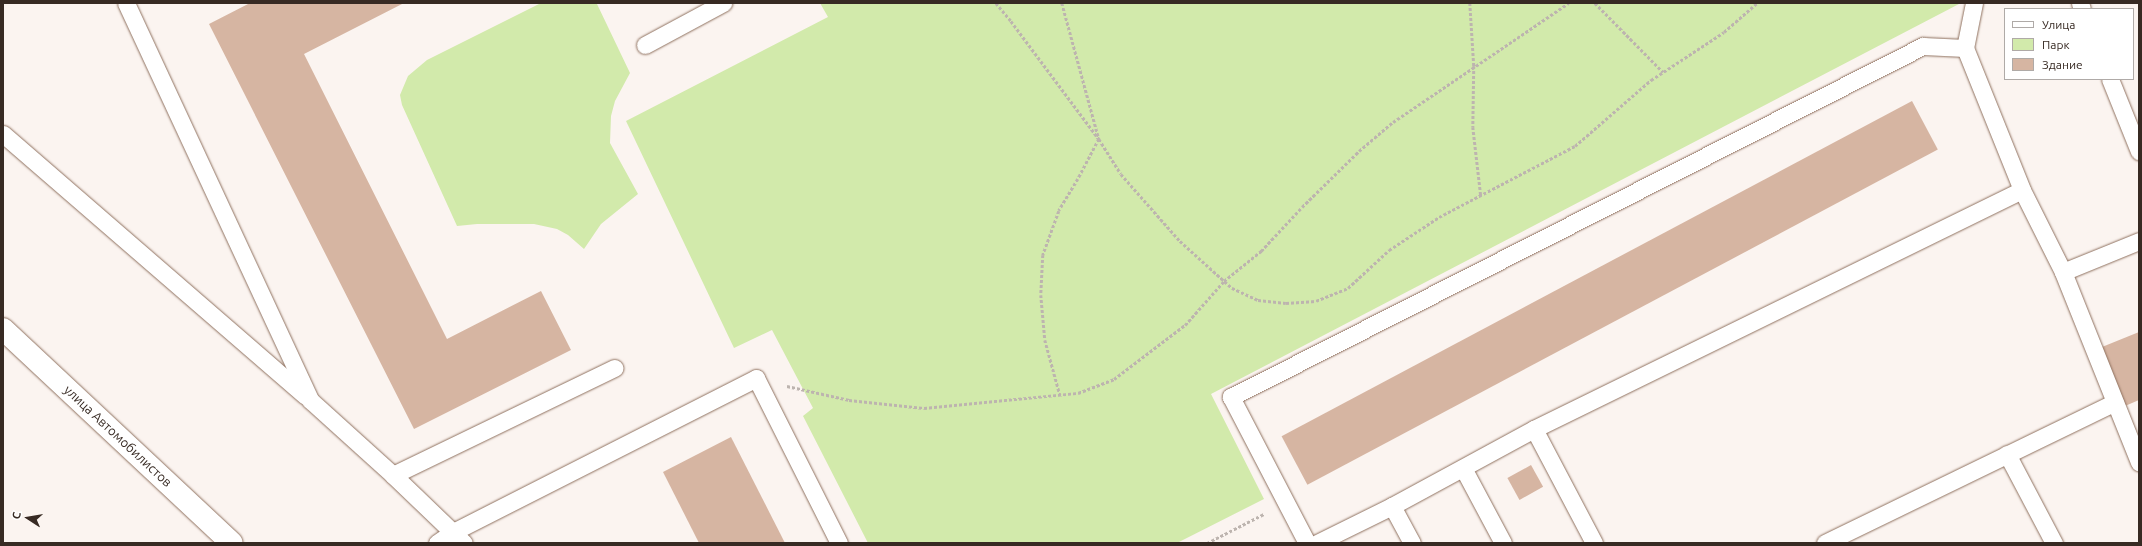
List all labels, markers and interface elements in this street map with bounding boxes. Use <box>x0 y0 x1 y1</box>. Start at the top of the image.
legend <box>2004 8 2134 80</box>
text: Улица <box>2042 18 2075 31</box>
text: Парк <box>2042 38 2070 51</box>
text: Здание <box>2042 58 2083 71</box>
street label: улица Автомобилистов <box>61 382 175 490</box>
north arrow <box>8 498 48 538</box>
text: С <box>10 511 23 520</box>

